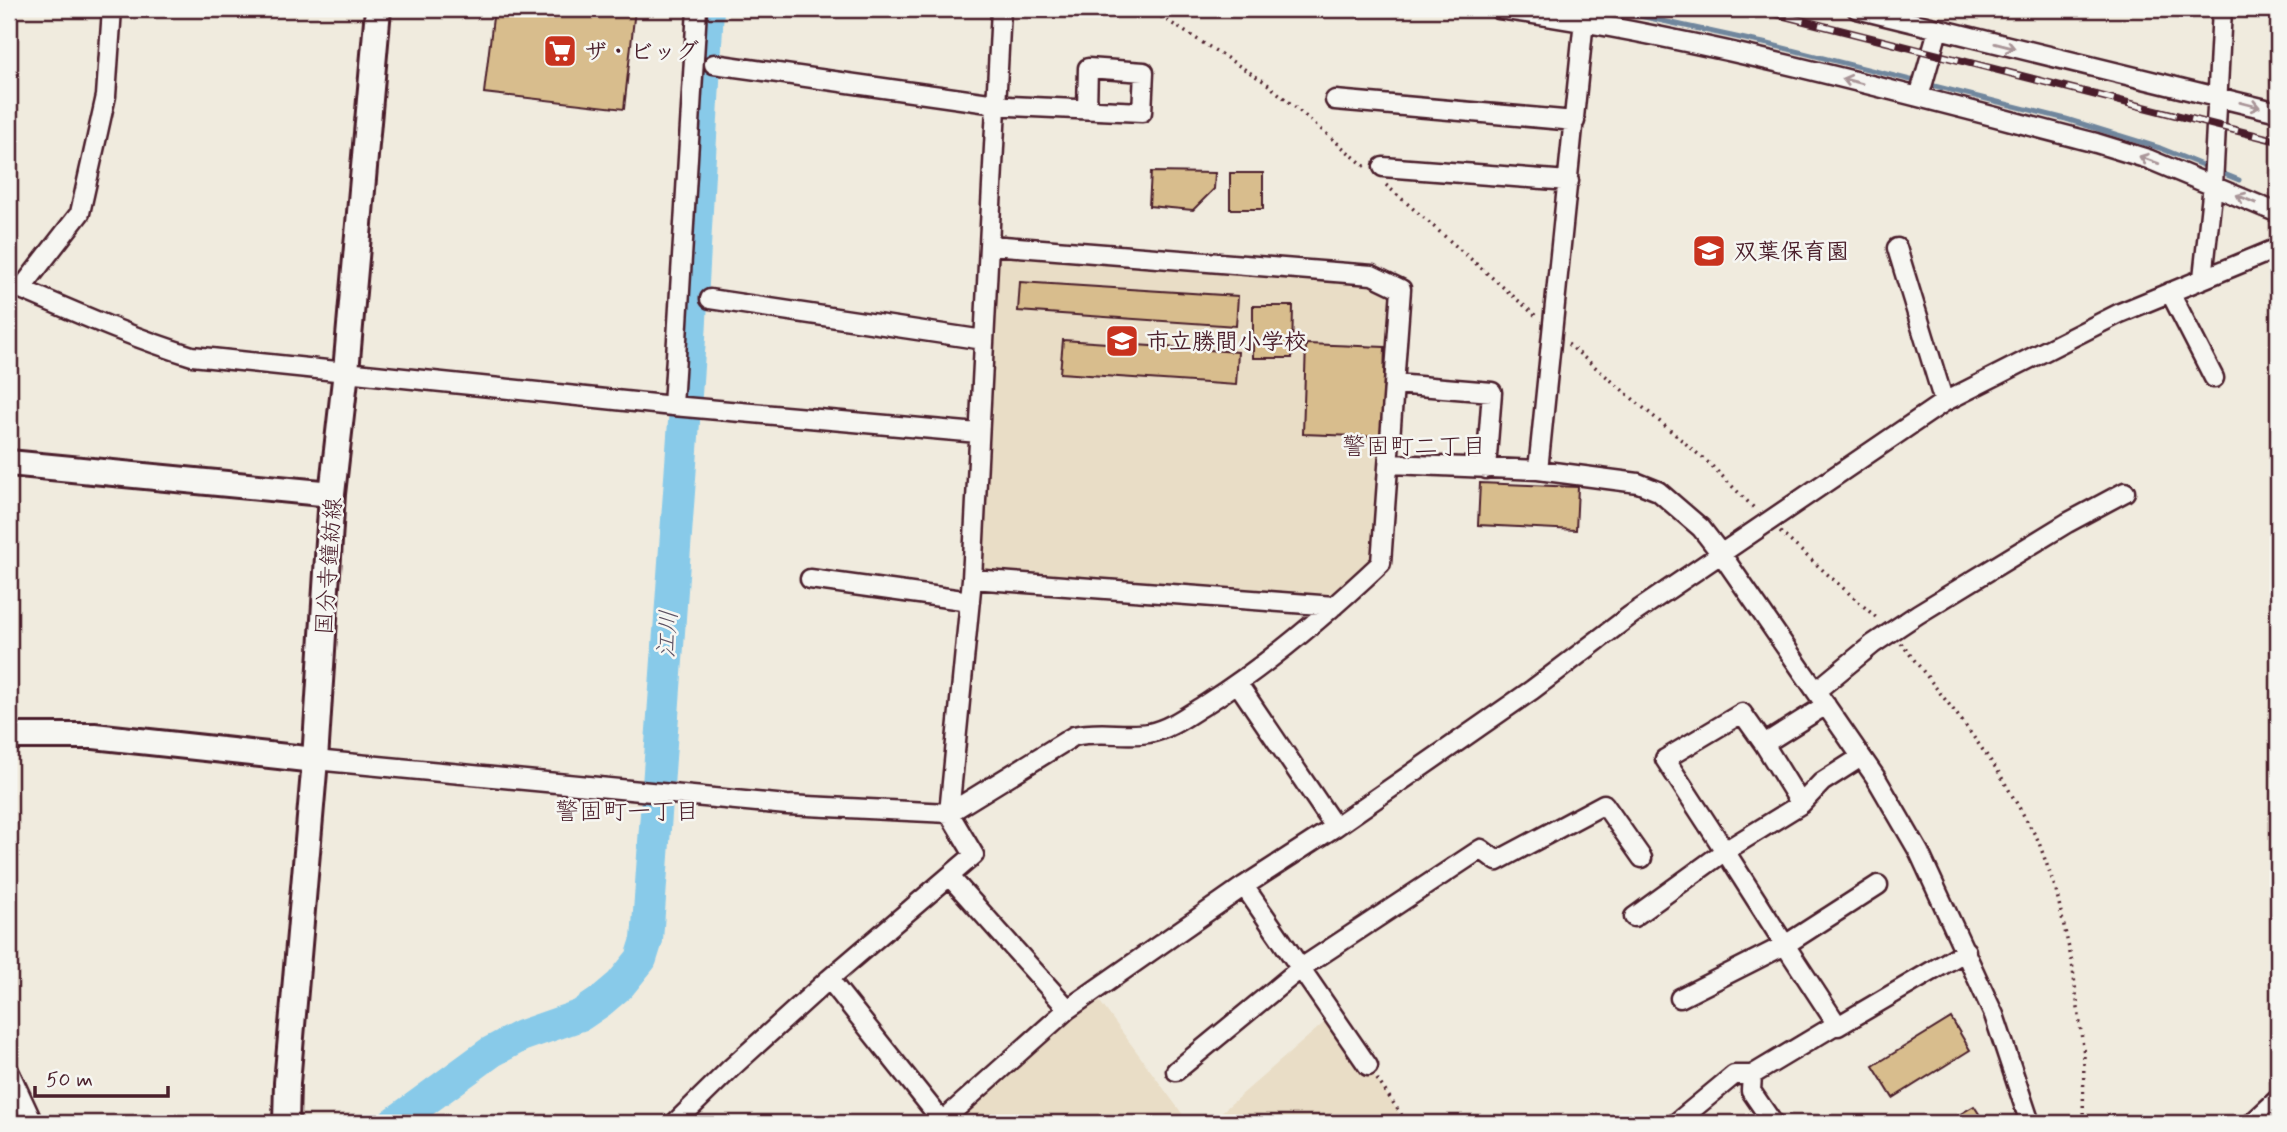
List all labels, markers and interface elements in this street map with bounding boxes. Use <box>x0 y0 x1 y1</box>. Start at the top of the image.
supermarket icon: ザ・ビッグ <box>541 32 579 70</box>
place label: ザ・ビッグ <box>584 38 699 68</box>
one-way arrow <box>1993 40 2016 53</box>
one-way arrow <box>1841 74 1864 87</box>
one-way arrow <box>2238 99 2260 112</box>
one-way arrow <box>2139 153 2161 165</box>
one-way arrow <box>2235 192 2257 205</box>
school or university icon: 双葉保育園 <box>1690 232 1728 270</box>
place label: 双葉保育園 <box>1734 238 1849 268</box>
school or university icon: 市立勝間小学校 <box>1103 322 1141 360</box>
place label: 市立勝間小学校 <box>1146 328 1307 358</box>
district label: 警固町二丁目 <box>1342 432 1486 463</box>
street label: 国分寺鐘紡線 <box>310 496 350 636</box>
water label: 江川 <box>651 609 686 659</box>
district label: 警固町一丁目 <box>555 797 699 828</box>
scale bar <box>35 1055 168 1099</box>
text: 50 m <box>46 1066 93 1094</box>

